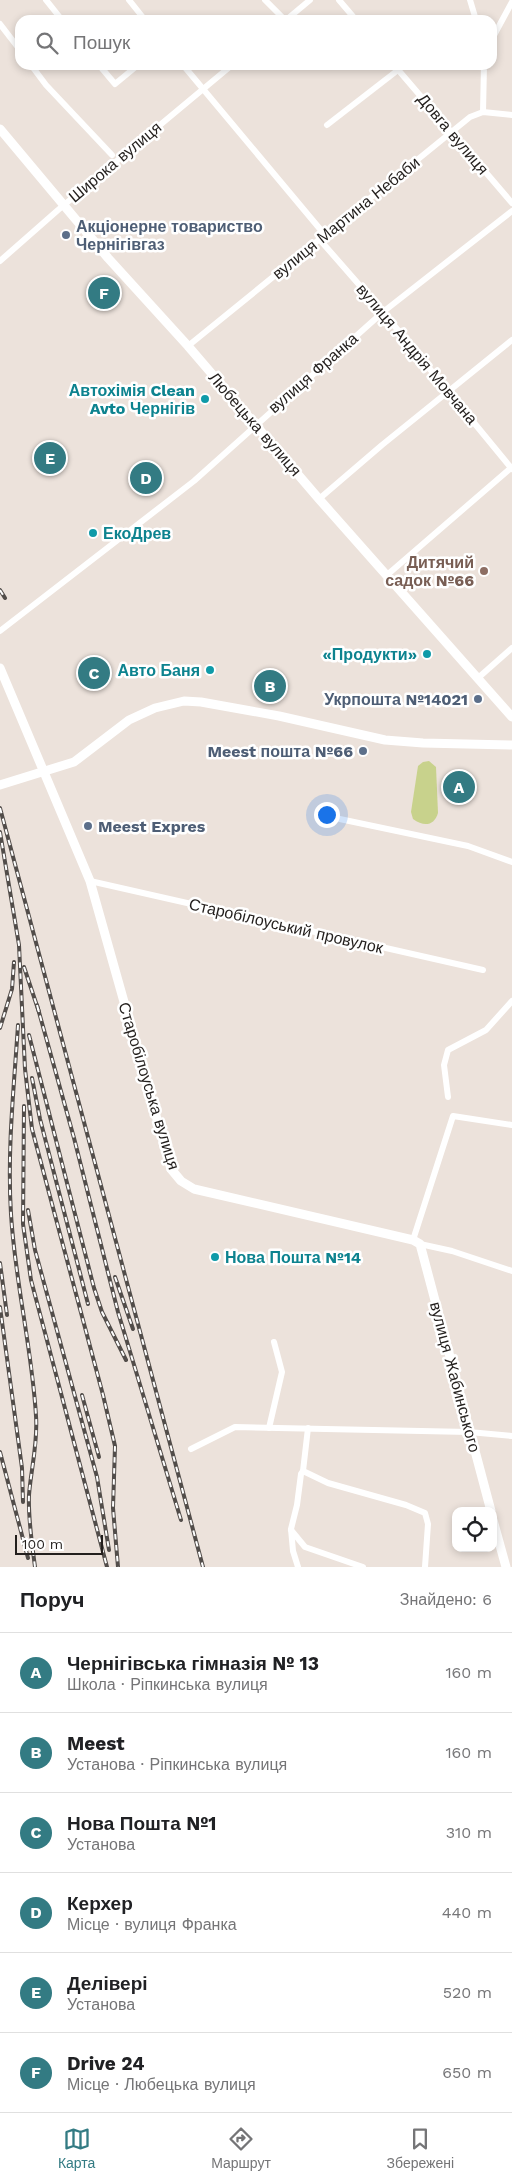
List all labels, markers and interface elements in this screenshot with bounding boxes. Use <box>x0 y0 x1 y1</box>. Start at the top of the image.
search box <box>15 15 497 70</box>
icon: search <box>33 29 61 57</box>
text: Пошук <box>73 31 130 54</box>
street label: Довга вулиця <box>414 90 492 178</box>
street label: Широка вулиця <box>65 118 165 206</box>
street label: вулиця Мартина Небаби <box>269 153 423 283</box>
place label: Акціонерне товариство Чернігівгаз <box>76 217 263 254</box>
marker: Акціонерне товариство Чернігівгаз <box>60 229 72 241</box>
pin: F <box>88 274 120 312</box>
street label: вулиця Андрія Мовчана <box>353 280 482 428</box>
street label: вулиця Франка <box>264 329 362 417</box>
street label: Любецька вулиця <box>205 368 305 480</box>
place label: Автохімія Clean Avto Чернігів <box>69 381 195 418</box>
marker: Автохімія Clean Avto Чернігів <box>199 393 211 405</box>
pin: E <box>34 439 66 477</box>
pin: D <box>130 459 162 497</box>
place label: ЕкоДрев <box>103 524 171 543</box>
marker: ЕкоДрев <box>87 527 99 539</box>
place label: Дитячий садок №66 <box>385 553 474 590</box>
marker: Дитячий садок №66 <box>478 565 490 577</box>
place label: «Продукти» <box>323 645 417 664</box>
marker: «Продукти» <box>421 648 433 660</box>
pin: C <box>78 654 110 692</box>
place label: Авто Баня <box>117 661 200 680</box>
marker: Авто Баня <box>204 664 216 676</box>
pin: B <box>254 667 286 705</box>
place label: Укрпошта №14021 <box>324 690 468 709</box>
marker: Укрпошта №14021 <box>472 693 484 705</box>
place label: Meest пошта №66 <box>207 742 353 761</box>
marker: Meest пошта №66 <box>357 745 369 757</box>
pin: A <box>443 768 475 806</box>
your location <box>314 802 340 828</box>
place label: Meest Expres <box>98 817 206 836</box>
marker: Meest Expres <box>82 820 94 832</box>
street label: Старобілоуський провулок <box>187 894 386 958</box>
street label: Старобілоуська вулиця <box>114 1000 184 1172</box>
place label: Нова Пошта №14 <box>225 1248 361 1267</box>
marker: Нова Пошта №14 <box>209 1251 221 1263</box>
street label: вулиця Жабинського <box>426 1300 484 1454</box>
map controls <box>452 1507 497 1552</box>
button: locate <box>452 1507 497 1552</box>
scale bar <box>15 1532 102 1555</box>
text: 100 m <box>22 1536 63 1552</box>
text: Поруч <box>20 1587 84 1612</box>
text: Знайдено: 6 <box>400 1590 492 1609</box>
text: Чернігівська гімназія № 13 <box>67 1652 319 1675</box>
text: A <box>31 1663 41 1682</box>
text: 160 m <box>445 1663 492 1682</box>
text: Школа · Ріпкинська вулиця <box>67 1675 268 1694</box>
text: Meest <box>67 1732 125 1755</box>
text: B <box>31 1743 41 1762</box>
text: 160 m <box>445 1743 492 1762</box>
text: Установа · Ріпкинська вулиця <box>67 1755 287 1774</box>
text: Нова Пошта №1 <box>67 1812 216 1835</box>
text: C <box>31 1823 41 1842</box>
text: 310 m <box>446 1823 492 1842</box>
text: Установа <box>67 1835 135 1854</box>
text: Керхер <box>67 1892 133 1915</box>
text: D <box>30 1903 42 1922</box>
text: 440 m <box>442 1903 492 1922</box>
text: Місце · вулиця Франка <box>67 1915 237 1934</box>
text: Делівері <box>67 1972 148 1995</box>
text: E <box>31 1983 41 2002</box>
text: 520 m <box>443 1983 492 2002</box>
text: Установа <box>67 1995 135 2014</box>
text: Drive 24 <box>67 2052 145 2075</box>
text: F <box>31 2063 41 2082</box>
text: 650 m <box>442 2063 492 2082</box>
text: Місце · Любецька вулиця <box>67 2075 256 2094</box>
tab: Карта <box>58 2125 95 2171</box>
tab: Маршрут <box>211 2125 271 2171</box>
tab: Збережені <box>387 2125 454 2171</box>

